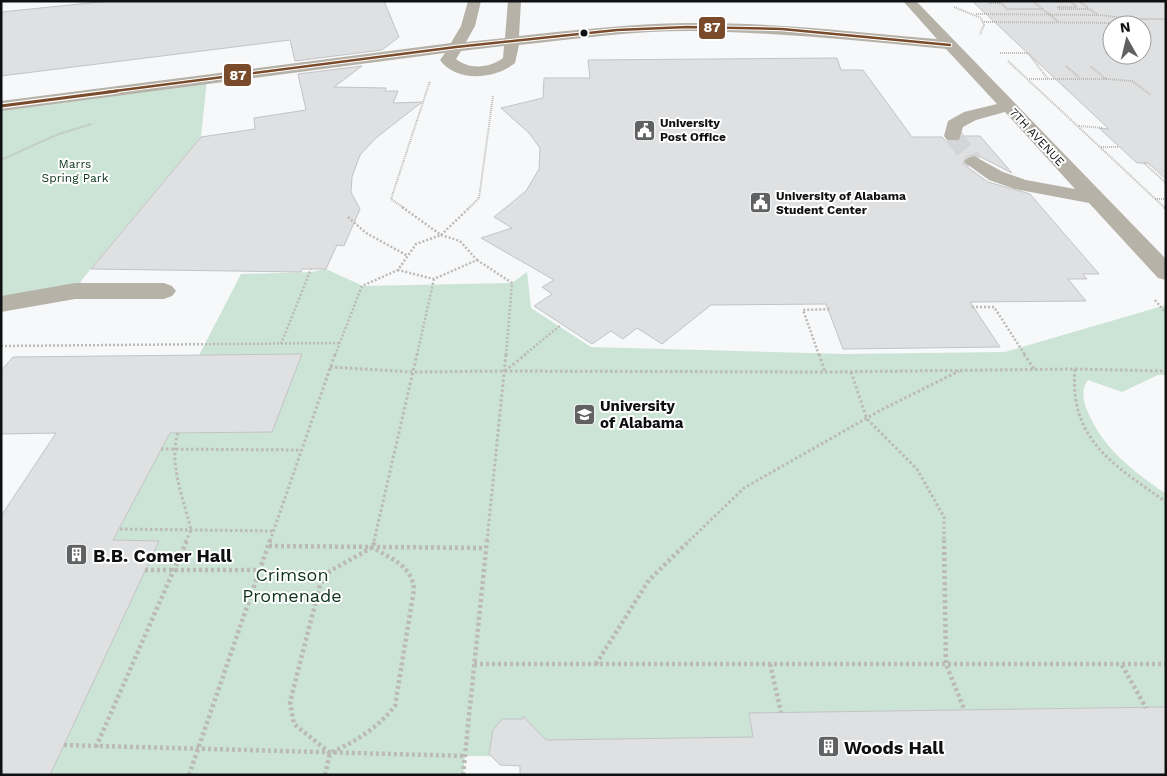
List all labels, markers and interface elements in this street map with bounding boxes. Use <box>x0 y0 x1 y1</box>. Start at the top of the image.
north arrow <box>1102 15 1152 65</box>
line badge: 87 <box>698 16 726 40</box>
text: N <box>1119 18 1131 36</box>
text: 87 <box>704 19 721 35</box>
unlabelled marker <box>579 28 589 38</box>
line badge: 87 <box>223 63 252 87</box>
text: 87 <box>230 67 247 83</box>
street label: 7TH AVENUE <box>1007 105 1068 169</box>
place label: University Post Office <box>660 116 726 144</box>
public building icon: University Post Office <box>632 118 656 142</box>
park label: Marrs Spring Park <box>42 157 109 185</box>
place label: University of Alabama Student Center <box>776 189 906 217</box>
public building icon: University of Alabama Student Center <box>748 191 772 215</box>
place label: University of Alabama <box>600 397 684 432</box>
school or university icon: University of Alabama <box>572 403 596 427</box>
building icon: B.B. Comer Hall <box>65 543 89 567</box>
place label: B.B. Comer Hall <box>93 545 232 566</box>
park label: Crimson Promenade <box>242 564 342 606</box>
building icon: Woods Hall <box>816 735 840 759</box>
place label: Woods Hall <box>844 737 944 758</box>

